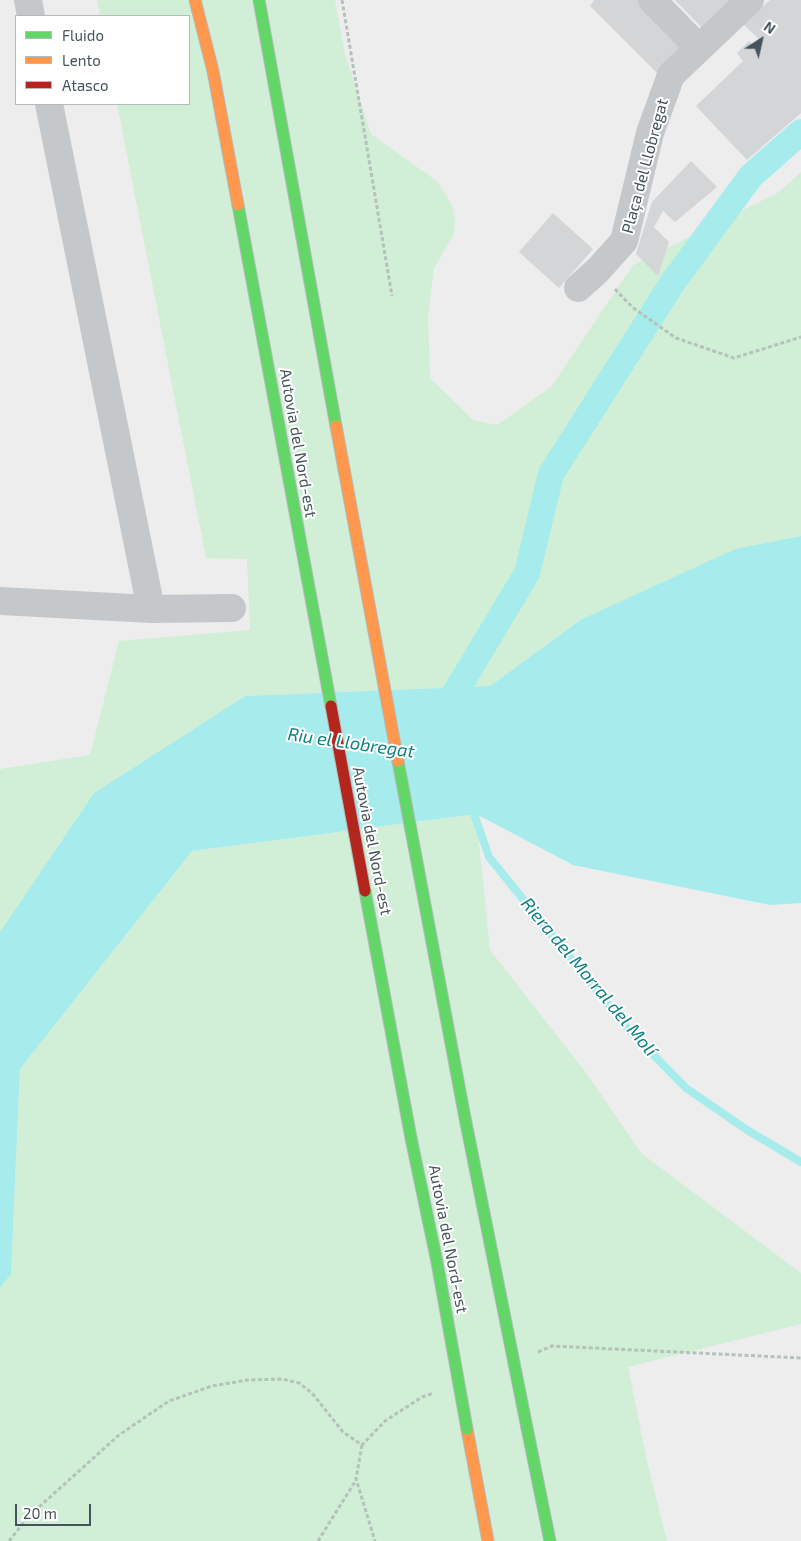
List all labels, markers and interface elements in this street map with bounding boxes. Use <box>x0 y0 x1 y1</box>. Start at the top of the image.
legend <box>15 15 190 105</box>
north arrow <box>736 15 786 65</box>
text: N <box>761 17 779 37</box>
text: Fluido <box>62 26 104 44</box>
text: Lento <box>62 51 101 69</box>
text: Atasco <box>62 76 108 94</box>
street label: Plaça del Llobregat <box>618 96 672 236</box>
street label: Autovia del Nord-est <box>275 367 321 519</box>
water label: Riu el Llobregat <box>286 723 416 763</box>
street label: Autovia del Nord-est <box>348 765 396 917</box>
water label: Riera del Morral del Molí <box>516 893 662 1061</box>
street label: Autovia del Nord-est <box>424 1163 472 1315</box>
scale bar <box>18 1494 94 1526</box>
text: 20 m <box>23 1504 57 1522</box>

